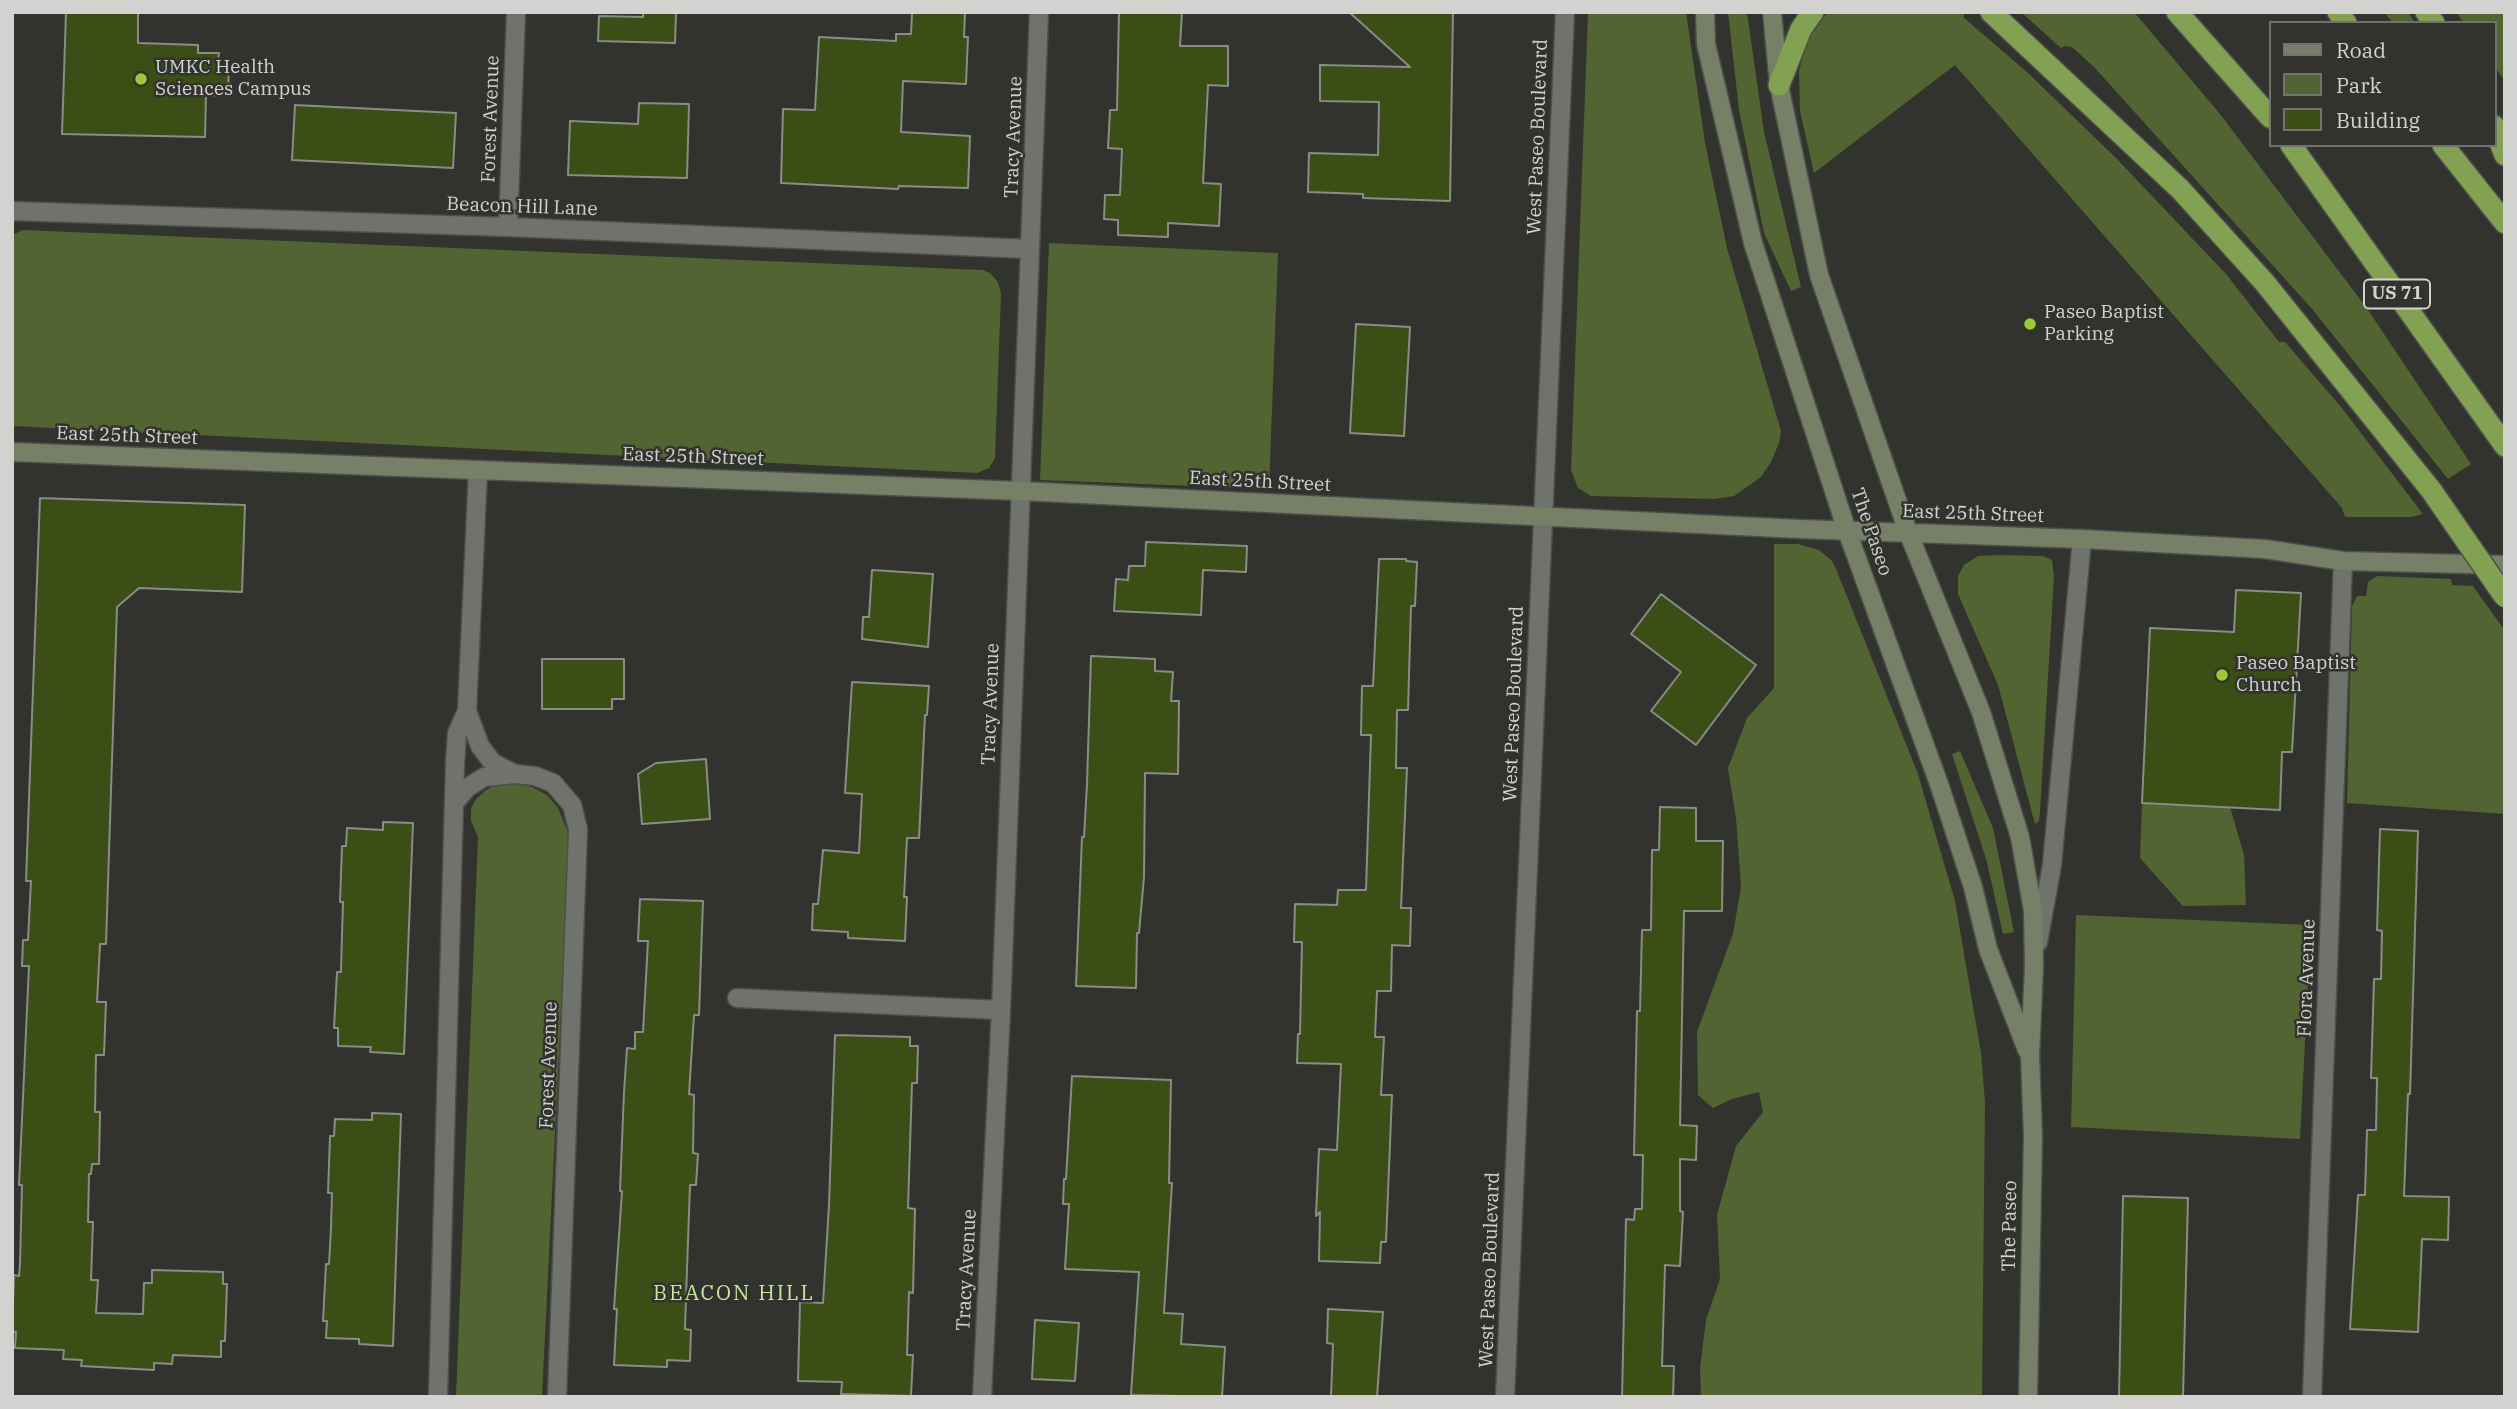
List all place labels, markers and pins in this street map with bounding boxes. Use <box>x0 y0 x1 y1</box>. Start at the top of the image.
place label: UMKC Health Sciences Campus <box>155 57 311 101</box>
marker: UMKC Health Sciences Campus <box>133 71 149 87</box>
place label: Paseo Baptist Parking <box>2044 302 2164 346</box>
marker: Paseo Baptist Parking <box>2022 316 2038 332</box>
place label: Paseo Baptist Church <box>2236 653 2356 697</box>
marker: Paseo Baptist Church <box>2214 667 2230 683</box>

